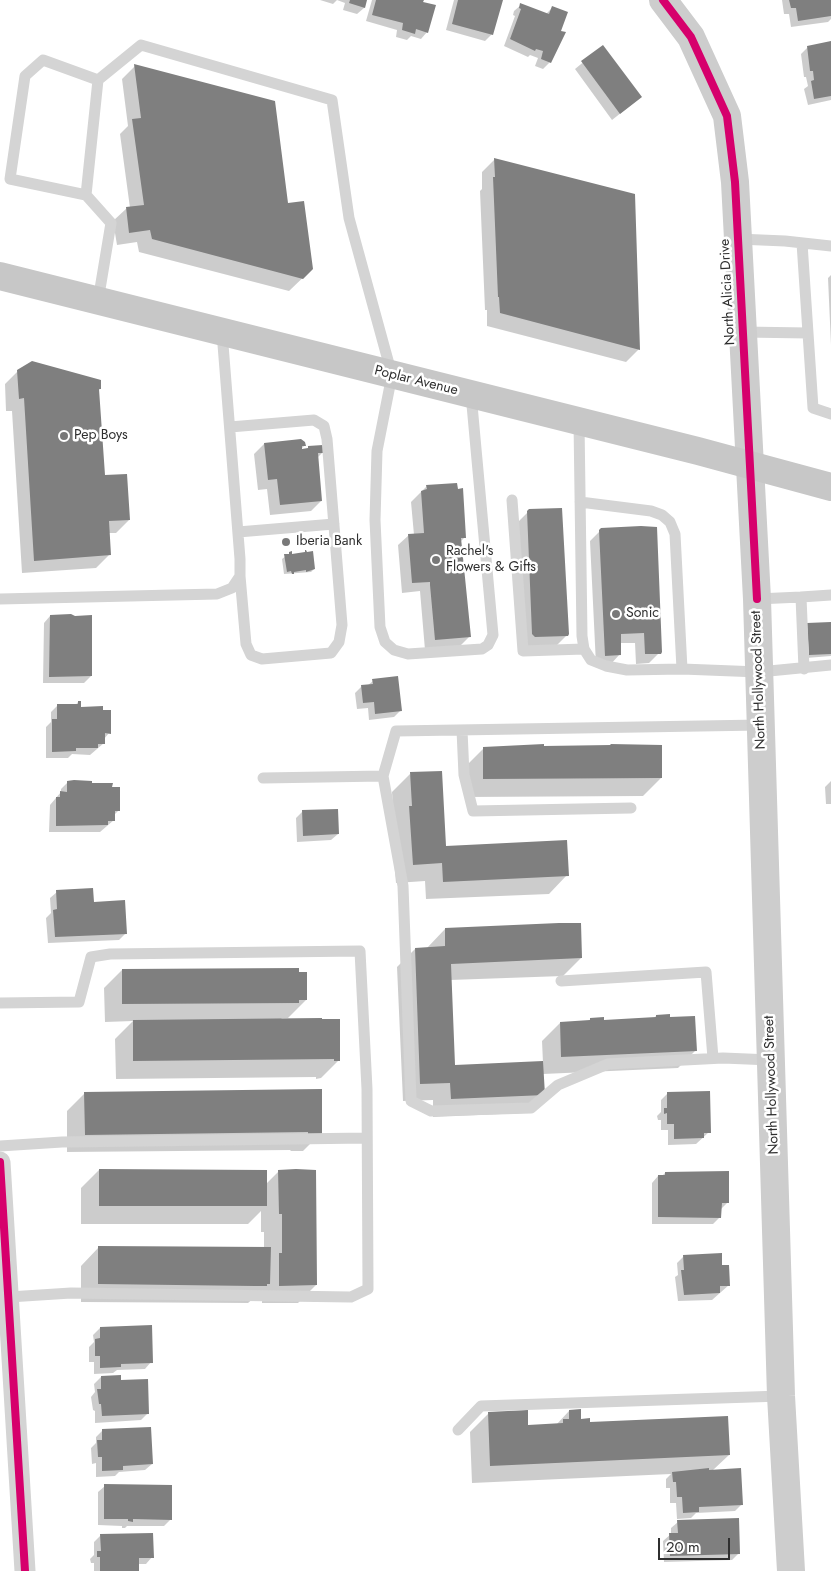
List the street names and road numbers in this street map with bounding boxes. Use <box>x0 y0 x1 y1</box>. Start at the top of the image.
street label: North Alicia Drive <box>717 238 739 346</box>
street label: Poplar Avenue <box>373 363 459 399</box>
street label: North Hollywood Street <box>748 610 770 750</box>
street label: North Hollywood Street <box>761 1015 783 1155</box>

